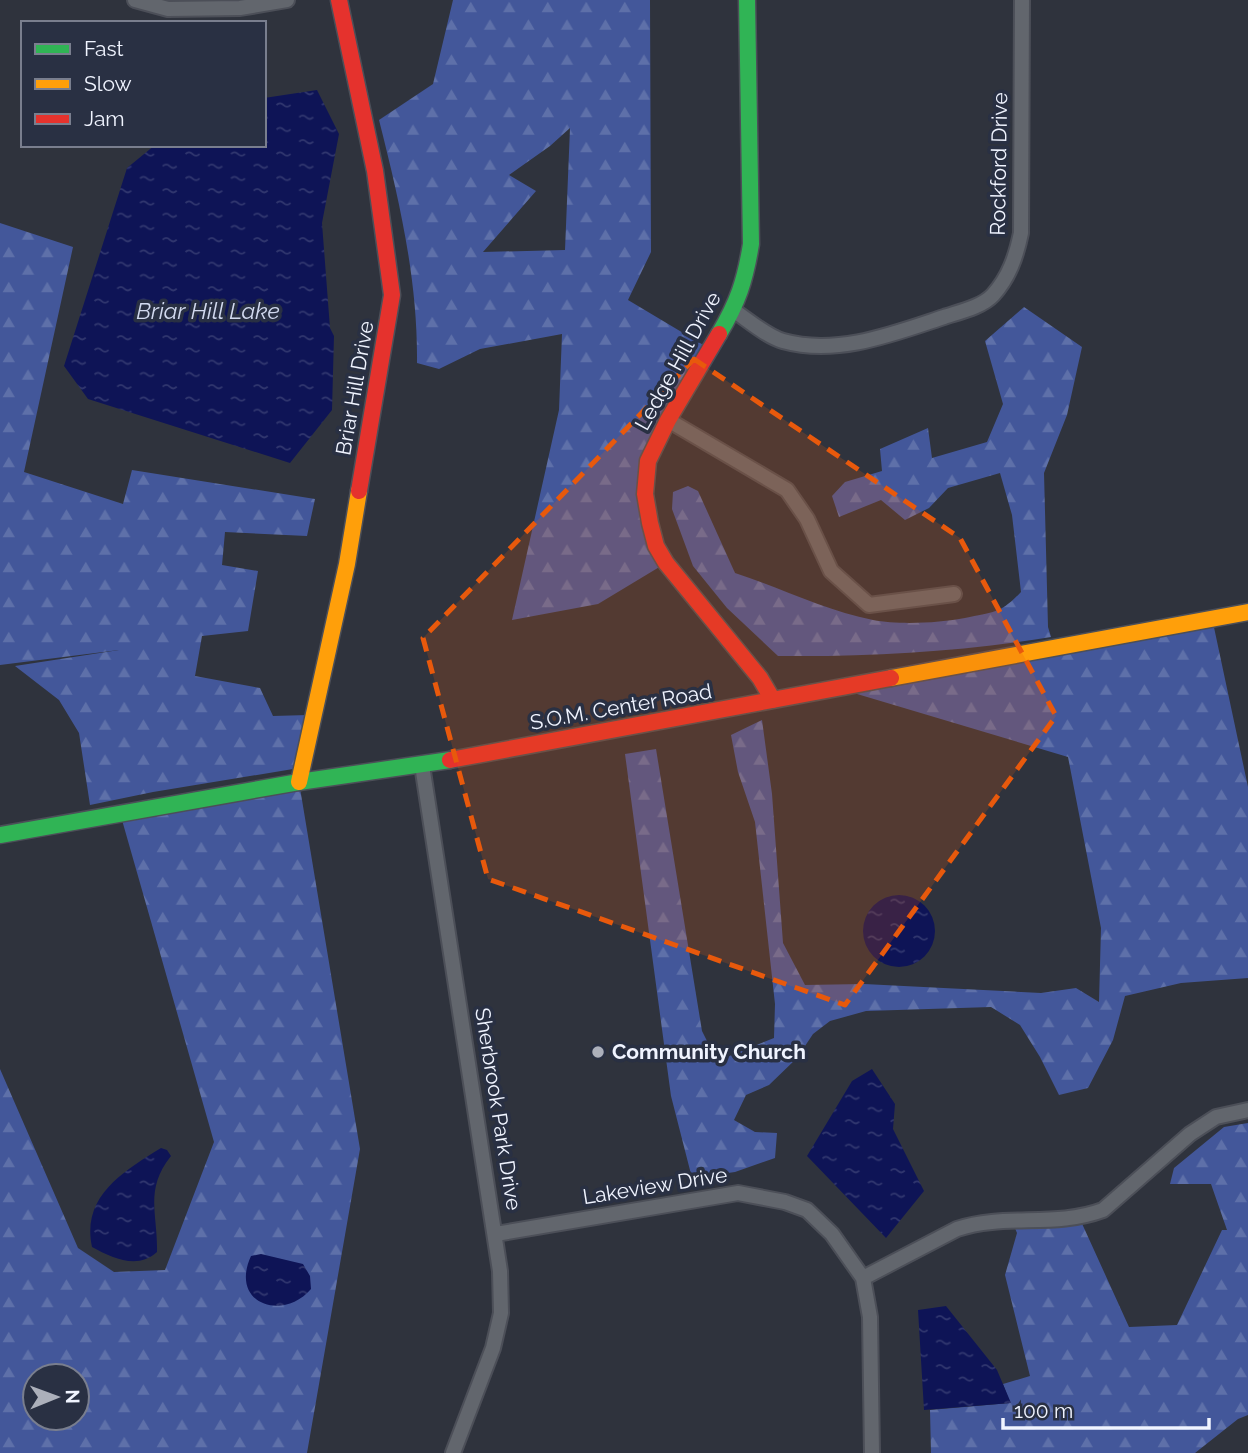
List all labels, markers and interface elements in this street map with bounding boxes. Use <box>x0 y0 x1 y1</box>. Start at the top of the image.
legend <box>21 21 266 147</box>
text: Fast <box>84 36 124 61</box>
text: Slow <box>84 71 132 96</box>
street label: Rockford Drive <box>985 92 1012 236</box>
text: Jam <box>84 106 125 131</box>
street label: Ledge Hill Drive <box>629 287 726 434</box>
water label: Briar Hill Lake <box>136 297 280 324</box>
street label: Briar Hill Drive <box>330 319 379 457</box>
street label: S.O.M. Center Road <box>528 678 714 735</box>
street label: Sherbrook Park Drive <box>470 1006 527 1212</box>
place label: Community Church <box>612 1039 806 1064</box>
marker: Community Church <box>590 1044 606 1060</box>
street label: Lakeview Drive <box>581 1162 729 1209</box>
north arrow <box>21 1362 91 1432</box>
scale bar <box>1003 1386 1210 1430</box>
text: N <box>62 1389 84 1404</box>
text: 100 m <box>1014 1398 1073 1423</box>

